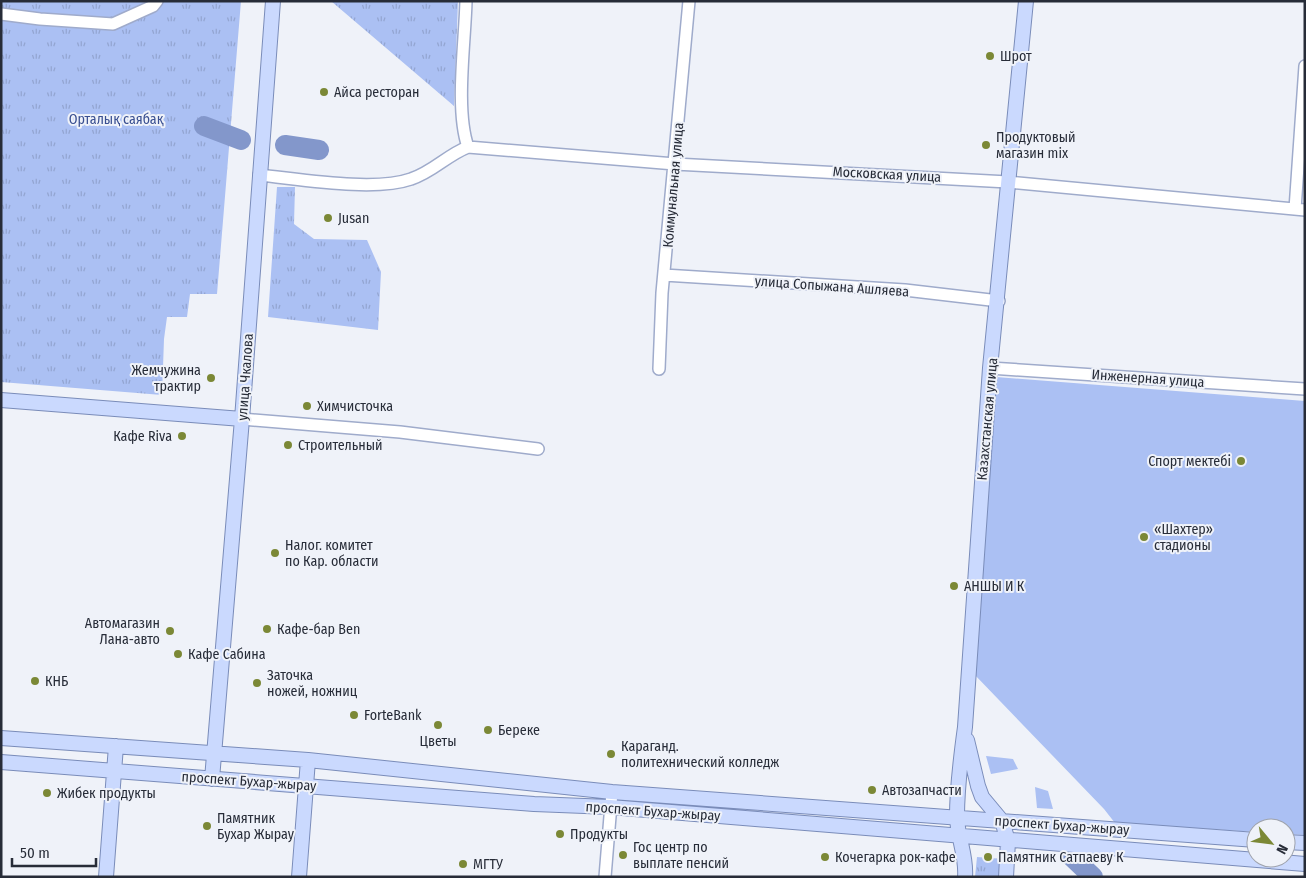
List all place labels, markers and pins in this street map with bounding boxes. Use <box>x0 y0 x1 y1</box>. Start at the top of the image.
place label: Шрот <box>1000 48 1032 65</box>
marker: Шрот <box>984 50 996 62</box>
place label: Айса ресторан <box>334 84 420 101</box>
marker: Айса ресторан <box>318 86 330 98</box>
place label: Продуктовый магазин mix <box>996 129 1076 162</box>
marker: Продуктовый магазин mix <box>980 139 992 151</box>
place label: Jusan <box>338 210 369 227</box>
marker: Jusan <box>322 212 334 224</box>
place label: Жемчужина трактир <box>132 362 201 395</box>
marker: Жемчужина трактир <box>205 372 217 384</box>
place label: Химчисточка <box>317 398 393 415</box>
marker: Химчисточка <box>301 400 313 412</box>
place label: Кафе Riva <box>113 428 172 445</box>
marker: Кафе Riva <box>176 430 188 442</box>
place label: Строительный <box>298 437 383 454</box>
marker: Строительный <box>282 439 294 451</box>
place label: Спорт мектебі <box>1148 453 1231 470</box>
marker: Спорт мектебі <box>1235 455 1247 467</box>
place label: «Шахтер» стадионы <box>1154 521 1213 554</box>
marker: «Шахтер» стадионы <box>1138 531 1150 543</box>
place label: Налог. комитет по Кар. области <box>285 537 379 570</box>
marker: Налог. комитет по Кар. области <box>269 547 281 559</box>
place label: АНШЫ И К <box>964 578 1025 595</box>
marker: АНШЫ И К <box>948 580 960 592</box>
place label: Автомагазин Лана-авто <box>85 615 160 648</box>
place label: Кафе-бар Ben <box>277 621 360 638</box>
marker: Кафе-бар Ben <box>261 623 273 635</box>
marker: Автомагазин Лана-авто <box>164 625 176 637</box>
place label: Кафе Сабина <box>188 646 266 663</box>
marker: Кафе Сабина <box>172 648 184 660</box>
place label: Заточка ножей, ножниц <box>267 667 358 700</box>
place label: КНБ <box>45 673 68 690</box>
marker: КНБ <box>29 675 41 687</box>
marker: Заточка ножей, ножниц <box>251 677 263 689</box>
place label: ForteBank <box>364 707 422 724</box>
marker: ForteBank <box>348 709 360 721</box>
marker: Цветы <box>432 719 444 731</box>
place label: Береке <box>498 722 540 739</box>
marker: Береке <box>482 724 494 736</box>
place label: Цветы <box>419 733 457 750</box>
place label: Караганд. политехнический колледж <box>621 738 779 771</box>
marker: Караганд. политехнический колледж <box>605 748 617 760</box>
place label: Автозапчасти <box>882 782 962 799</box>
marker: Автозапчасти <box>866 784 878 796</box>
place label: Жибек продукты <box>57 785 156 802</box>
marker: Жибек продукты <box>41 787 53 799</box>
place label: Памятник Бухар Жырау <box>217 810 295 843</box>
marker: Памятник Бухар Жырау <box>201 820 213 832</box>
place label: Продукты <box>570 826 628 843</box>
marker: Продукты <box>554 828 566 840</box>
place label: Гос центр по выплате пенсий <box>633 839 729 872</box>
marker: Гос центр по выплате пенсий <box>617 849 629 861</box>
place label: Кочегарка рок-кафе <box>835 849 956 866</box>
place label: Памятник Сатпаеву К <box>998 849 1124 866</box>
marker: Кочегарка рок-кафе <box>819 851 831 863</box>
marker: Памятник Сатпаеву К <box>982 851 994 863</box>
place label: МГТУ <box>473 856 503 873</box>
marker: МГТУ <box>457 858 469 870</box>

